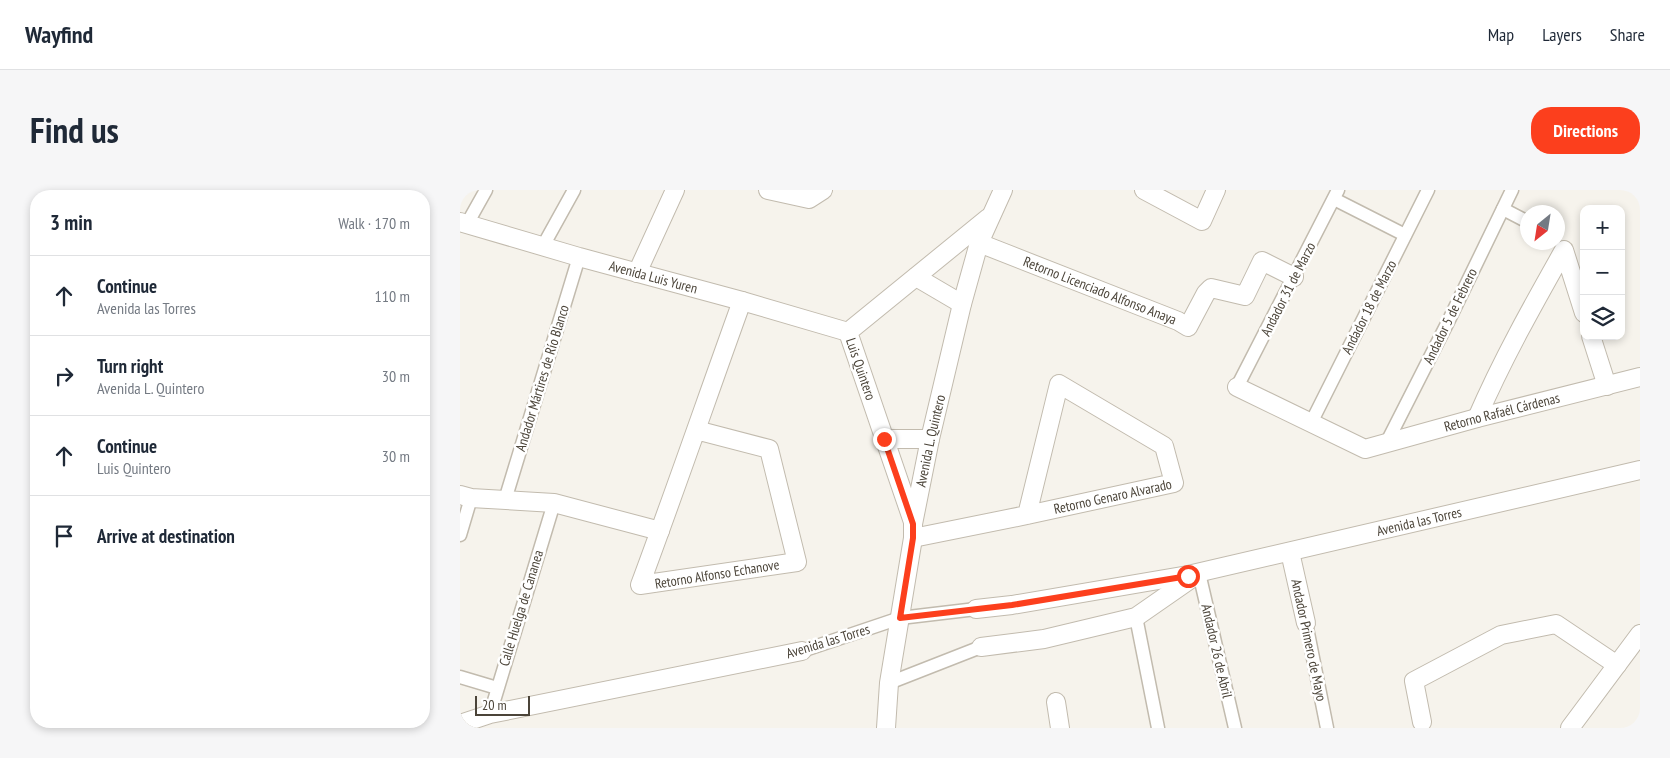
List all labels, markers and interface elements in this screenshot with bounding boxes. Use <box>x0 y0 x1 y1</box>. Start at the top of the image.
text: Wayfind <box>25 19 93 50</box>
text: Map <box>1488 23 1514 46</box>
text: Layers <box>1542 23 1582 46</box>
text: Share <box>1610 23 1645 46</box>
text: Find us <box>30 107 119 153</box>
button: Directions <box>1531 107 1640 154</box>
north arrow <box>1520 205 1565 250</box>
map controls <box>1580 205 1625 340</box>
button: + <box>1580 205 1625 250</box>
text: 3 min <box>50 209 92 236</box>
text: Walk · 170 m <box>338 213 410 233</box>
street label: Andador 31 de Marzo <box>1257 239 1319 339</box>
button: − <box>1580 250 1625 295</box>
street label: Retorno Licenciado Alfonso Anaya <box>1021 252 1179 329</box>
street label: Avenida Luis Yuren <box>607 257 699 298</box>
street label: Andador 18 de Marzo <box>1338 257 1400 357</box>
street label: Andador 5 de Febrero <box>1419 265 1481 367</box>
text: Continue <box>97 274 157 298</box>
icon: ahead <box>50 282 78 310</box>
text: 110 m <box>375 286 410 306</box>
button: layers <box>1580 295 1625 340</box>
text: Avenida las Torres <box>97 298 196 318</box>
street label: Andador Mártires de Río Blanco <box>511 303 573 453</box>
street label: Luis Quintero <box>842 335 880 403</box>
text: Turn right <box>97 354 163 378</box>
icon: right <box>50 362 78 390</box>
text: 30 m <box>382 366 410 386</box>
text: Avenida L. Quintero <box>97 378 204 398</box>
street label: Retorno Rafaél Cárdenas <box>1442 388 1562 436</box>
street label: Avenida L. Quintero <box>912 393 949 489</box>
route end <box>873 428 896 451</box>
text: Continue <box>97 434 157 458</box>
icon: ahead <box>50 442 78 470</box>
text: 30 m <box>382 446 410 466</box>
text: Luis Quintero <box>97 458 171 478</box>
street label: Retorno Genaro Alvarado <box>1052 475 1173 518</box>
street label: Avenida las Torres <box>1375 503 1464 540</box>
icon: arrive <box>50 522 78 550</box>
text: Arrive at destination <box>97 524 235 548</box>
street label: Calle Huelga de Cananea <box>495 548 547 668</box>
street label: Retorno Alfonso Echanove <box>654 555 781 593</box>
route start <box>1177 565 1200 588</box>
street label: Andador Primero de Mayo <box>1287 577 1331 703</box>
street label: Andador 26 de Abril <box>1197 602 1237 701</box>
street label: Avenida las Torres <box>784 620 872 662</box>
scale bar <box>475 693 530 716</box>
text: 20 m <box>482 696 507 714</box>

